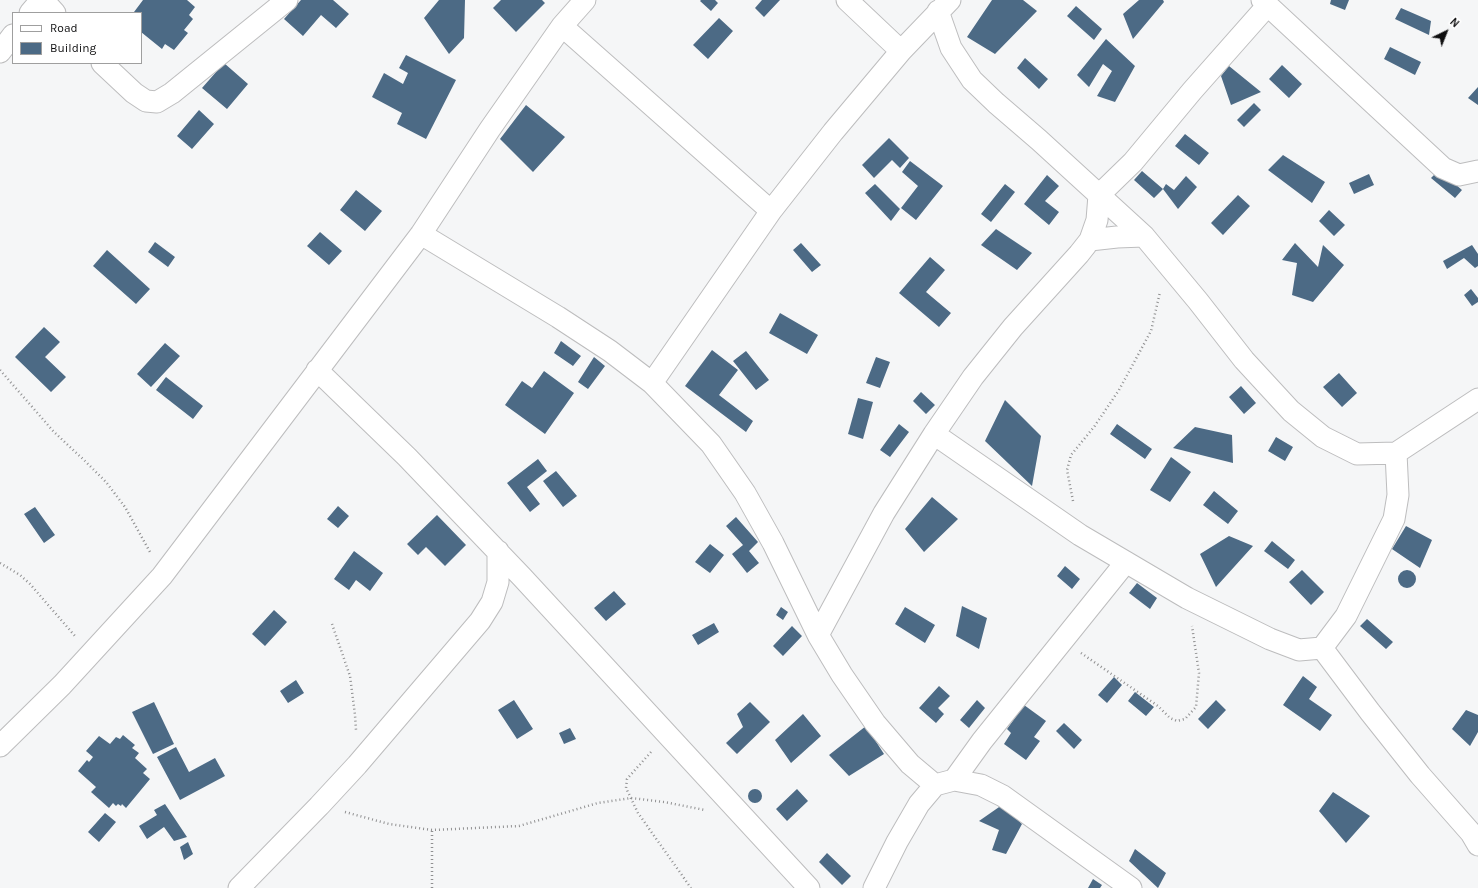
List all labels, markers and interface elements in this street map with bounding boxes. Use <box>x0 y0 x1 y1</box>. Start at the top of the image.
legend <box>12 12 142 64</box>
north arrow <box>1426 12 1466 52</box>
text: N <box>1447 15 1462 30</box>
text: Road <box>50 21 78 35</box>
text: Building <box>50 41 96 55</box>

